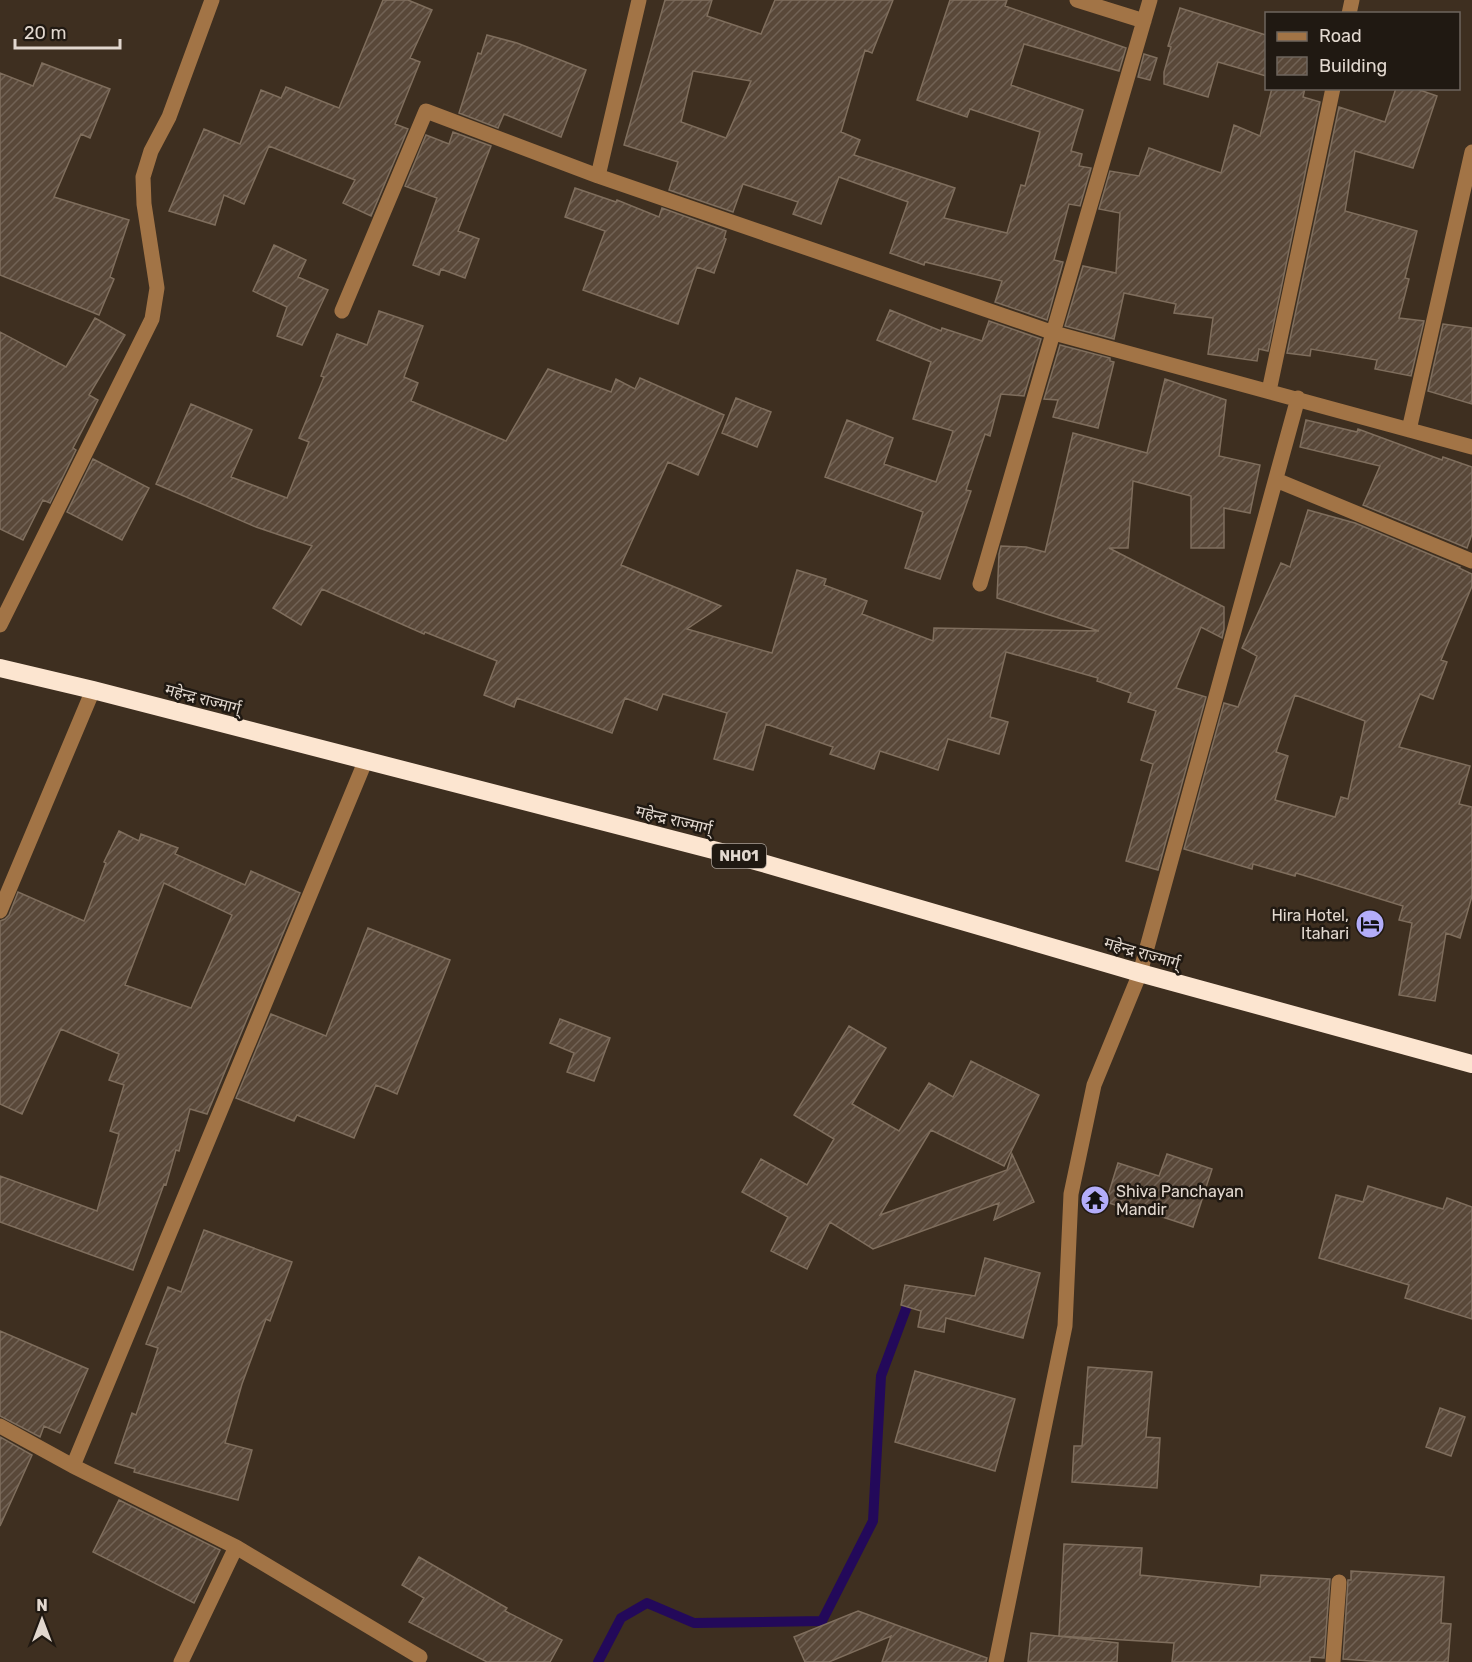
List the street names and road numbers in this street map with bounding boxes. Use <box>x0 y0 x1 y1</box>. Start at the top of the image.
street label: महेन्द्र राज्मार्ग् <box>163 680 246 720</box>
street label: महेन्द्र राज्मार्ग् <box>634 801 717 840</box>
road number: NH01 <box>712 844 766 868</box>
street label: महेन्द्र राज्मार्ग् <box>1102 933 1185 975</box>

